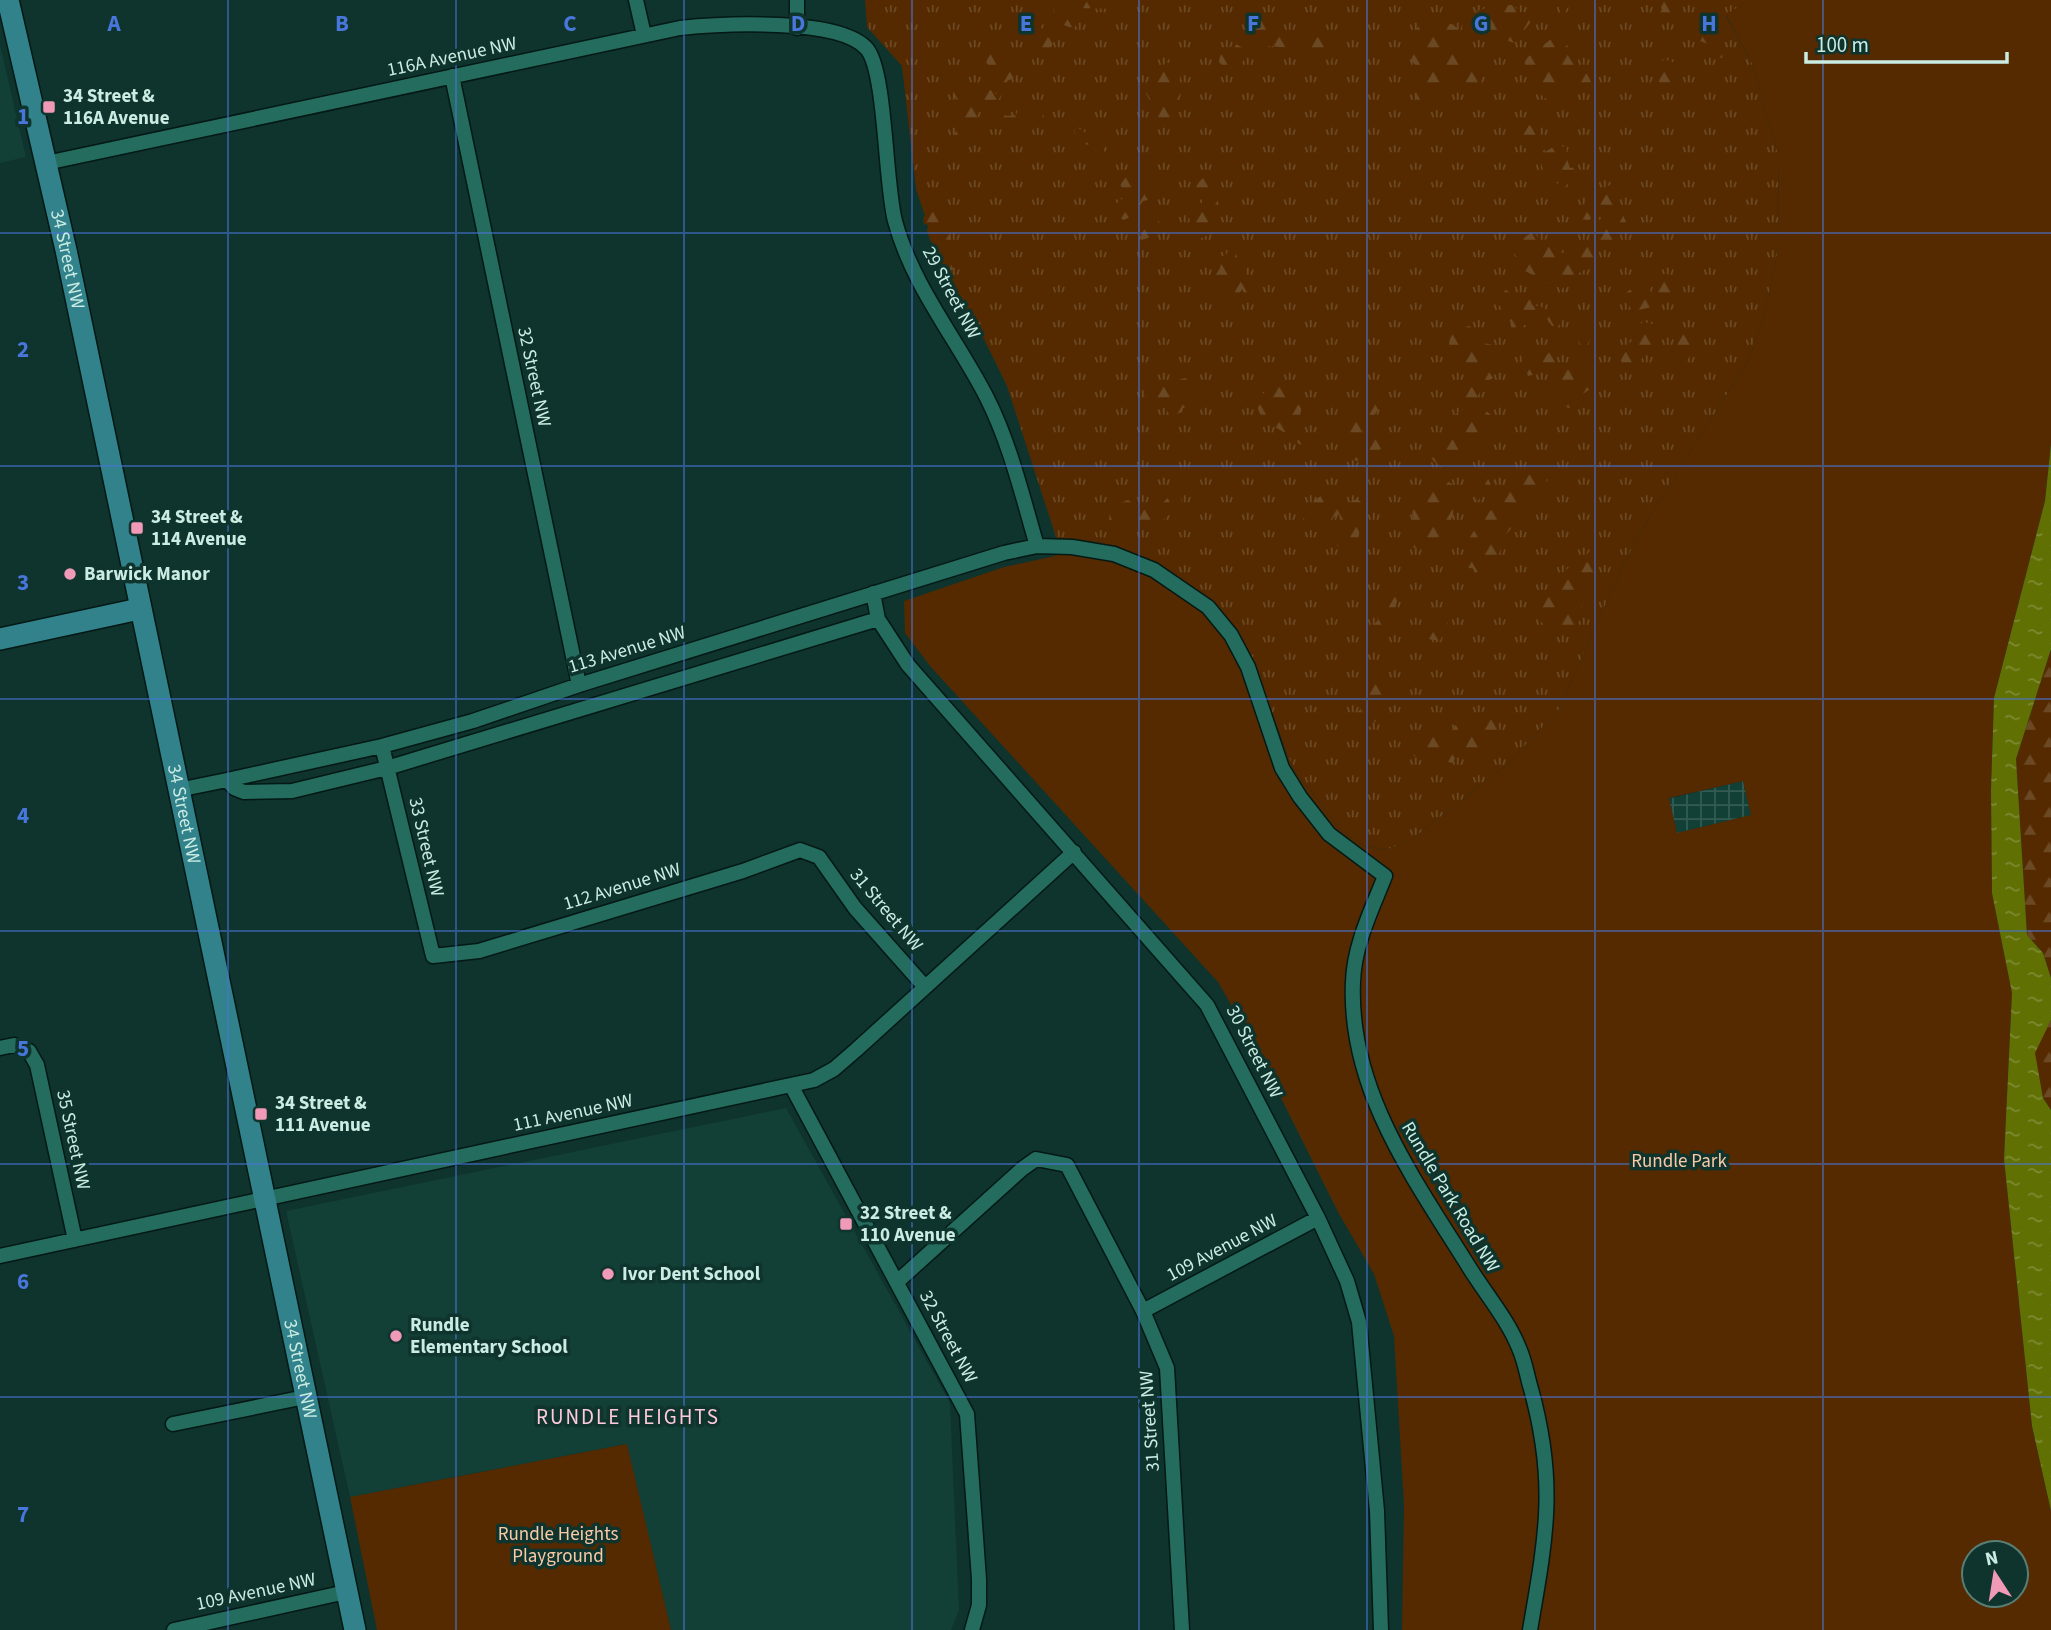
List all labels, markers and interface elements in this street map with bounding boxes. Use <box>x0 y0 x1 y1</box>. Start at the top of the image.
text: A <box>106 7 121 40</box>
text: B <box>335 7 349 40</box>
text: C <box>563 7 577 40</box>
text: D <box>791 7 805 40</box>
text: E <box>1020 7 1032 40</box>
text: F <box>1247 7 1259 40</box>
text: G <box>1474 7 1488 40</box>
text: H <box>1701 7 1717 40</box>
scale bar <box>1806 21 2007 65</box>
street label: 116A Avenue NW <box>385 30 519 84</box>
text: 100 m <box>1816 30 1869 60</box>
place label: 34 Street & 116A Avenue <box>63 83 170 132</box>
marker: 34 Street & 116A Avenue <box>41 99 57 115</box>
text: 1 <box>17 100 29 133</box>
street label: 34 Street NW <box>44 207 92 312</box>
street label: 29 Street NW <box>915 242 987 344</box>
street label: 32 Street NW <box>510 325 558 429</box>
text: 2 <box>17 333 29 366</box>
place label: 34 Street & 114 Avenue <box>151 504 247 553</box>
marker: 34 Street & 114 Avenue <box>129 520 145 536</box>
place label: Barwick Manor <box>84 561 210 588</box>
text: 3 <box>17 566 29 599</box>
marker: Barwick Manor <box>62 566 78 582</box>
street label: 113 Avenue NW <box>565 619 689 681</box>
street label: 34 Street NW <box>161 762 208 867</box>
street label: 33 Street NW <box>401 795 451 899</box>
text: 4 <box>17 799 29 832</box>
street label: 112 Avenue NW <box>560 856 684 918</box>
street label: 31 Street NW <box>843 863 929 958</box>
street label: 30 Street NW <box>1219 1001 1289 1103</box>
text: 5 <box>17 1032 29 1065</box>
street label: 111 Avenue NW <box>511 1087 635 1139</box>
street label: 35 Street NW <box>49 1088 97 1192</box>
place label: 34 Street & 111 Avenue <box>275 1090 371 1139</box>
marker: 34 Street & 111 Avenue <box>253 1106 269 1122</box>
street label: Rundle Park Road NW <box>1394 1117 1506 1277</box>
park label: Rundle Park <box>1631 1148 1727 1175</box>
place label: 32 Street & 110 Avenue <box>860 1200 956 1249</box>
street label: 109 Avenue NW <box>1162 1207 1282 1288</box>
marker: 32 Street & 110 Avenue <box>838 1216 854 1232</box>
place label: Ivor Dent School <box>622 1261 761 1288</box>
text: 6 <box>17 1265 29 1298</box>
marker: Ivor Dent School <box>600 1266 616 1282</box>
street label: 32 Street NW <box>912 1286 984 1388</box>
place label: Rundle Elementary School <box>410 1312 568 1361</box>
street label: 34 Street NW <box>277 1317 324 1422</box>
marker: Rundle Elementary School <box>388 1328 404 1344</box>
street label: 31 Street NW <box>1133 1369 1167 1472</box>
district label: RUNDLE HEIGHTS <box>536 1402 720 1432</box>
text: 7 <box>17 1498 29 1531</box>
park label: Rundle Heights Playground <box>498 1521 618 1570</box>
north arrow <box>1960 1539 2030 1609</box>
text: N <box>1983 1544 2001 1573</box>
street label: 109 Avenue NW <box>194 1566 318 1618</box>

